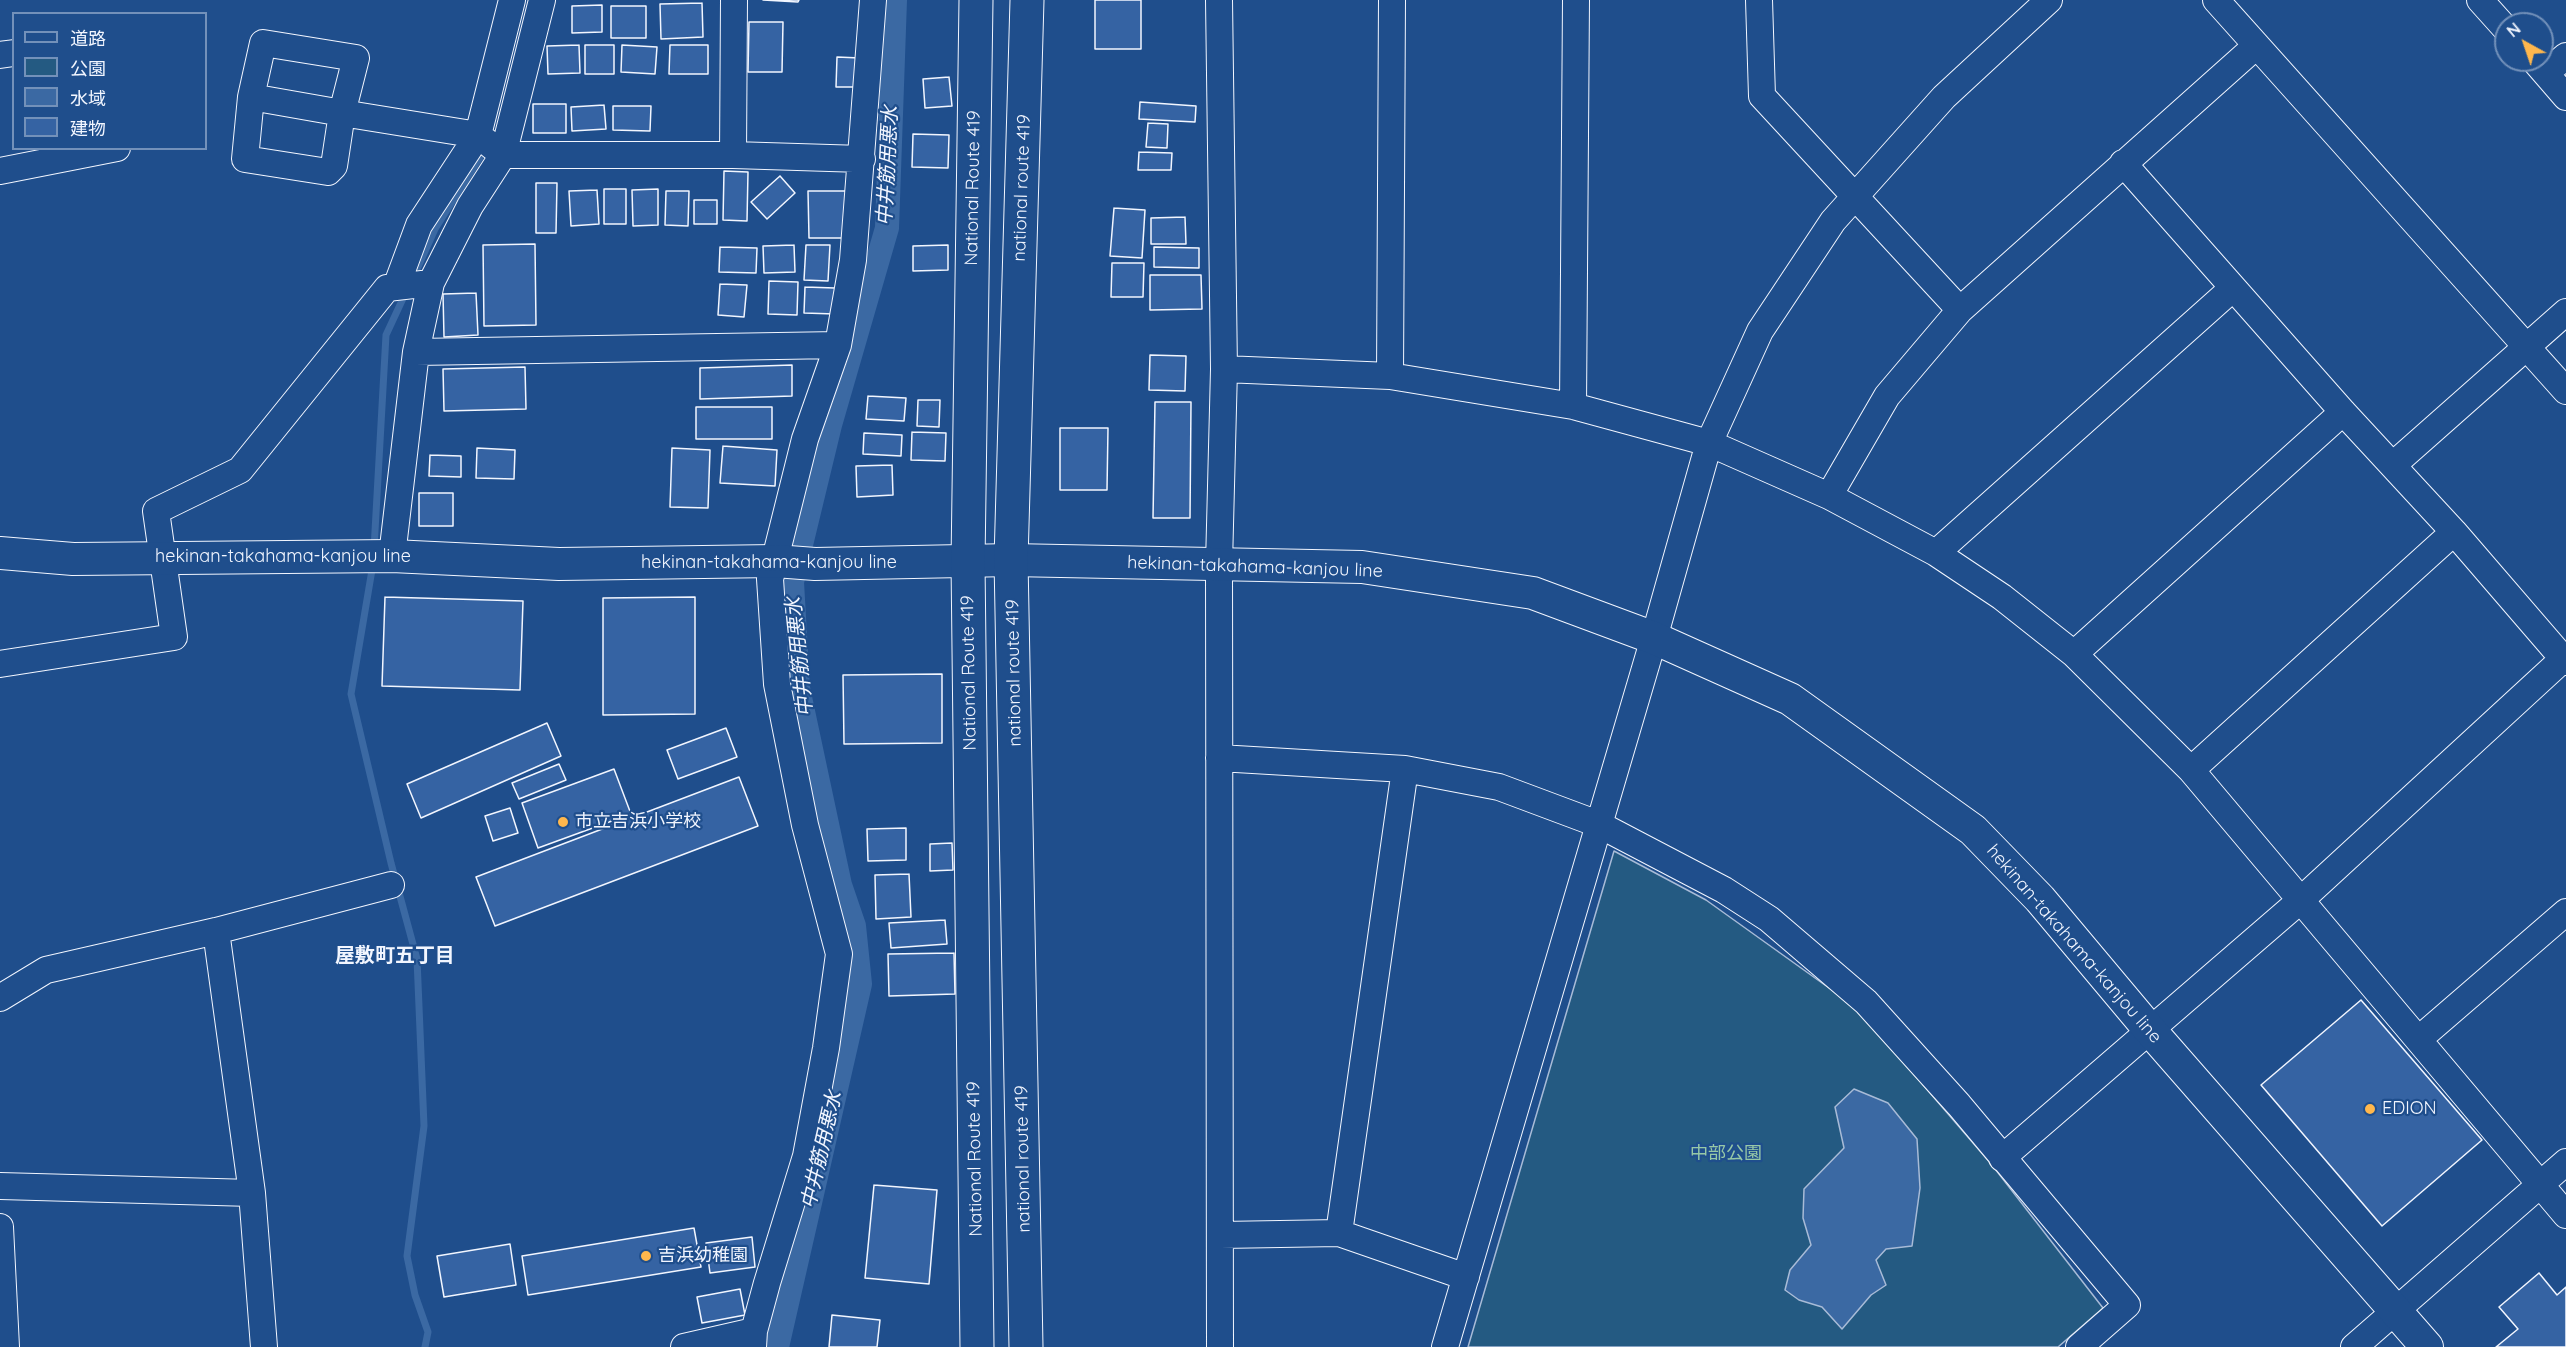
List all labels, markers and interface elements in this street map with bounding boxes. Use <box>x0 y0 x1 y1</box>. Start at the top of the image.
legend <box>12 12 207 150</box>
north arrow <box>2494 12 2554 72</box>
text: N <box>2503 18 2525 41</box>
text: 道路 <box>70 27 106 50</box>
text: 公園 <box>70 57 106 80</box>
text: 水域 <box>70 87 106 110</box>
water label: 中井筋用悪水 <box>873 105 903 227</box>
street label: National Route 419 <box>961 110 985 266</box>
street label: national route 419 <box>1009 114 1035 262</box>
text: 建物 <box>70 117 106 140</box>
street label: hekinan-takahama-kanjou line <box>155 546 411 568</box>
street label: hekinan-takahama-kanjou line <box>641 552 897 574</box>
street label: hekinan-takahama-kanjou line <box>1127 552 1383 582</box>
street label: National Route 419 <box>957 595 981 751</box>
water label: 中井筋用悪水 <box>782 596 818 718</box>
street label: national route 419 <box>1002 599 1026 747</box>
place label: 市立吉浜小学校 <box>575 811 701 833</box>
marker: 市立吉浜小学校 <box>556 815 570 829</box>
street label: hekinan-takahama-kanjou line <box>1982 840 2166 1048</box>
district label: 屋敷町五丁目 <box>335 944 455 968</box>
street label: National Route 419 <box>963 1081 987 1237</box>
street label: national route 419 <box>1011 1085 1035 1233</box>
water label: 中井筋用悪水 <box>797 1089 847 1211</box>
place label: EDION <box>2382 1098 2437 1120</box>
marker: EDION <box>2363 1102 2377 1116</box>
park label: 中部公園 <box>1690 1143 1762 1165</box>
place label: 吉浜幼稚園 <box>658 1245 748 1267</box>
marker: 吉浜幼稚園 <box>639 1249 653 1263</box>

